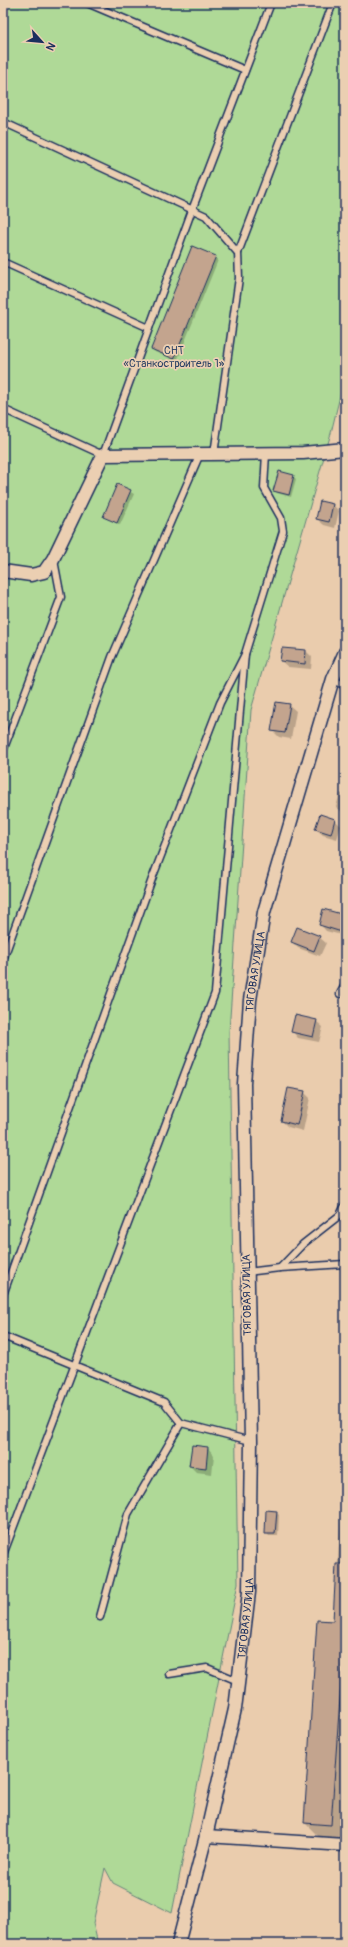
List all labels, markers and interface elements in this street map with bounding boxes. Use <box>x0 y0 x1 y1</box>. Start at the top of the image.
north arrow <box>22 22 62 62</box>
text: N <box>43 40 58 53</box>
park label: СНТ «Станкостроитель 1» <box>124 344 225 370</box>
street label: ТЯГОВАЯ УЛИЦА <box>243 930 267 1012</box>
street label: ТЯГОВАЯ УЛИЦА <box>240 1254 254 1336</box>
street label: ТЯГОВАЯ УЛИЦА <box>235 1578 256 1660</box>

